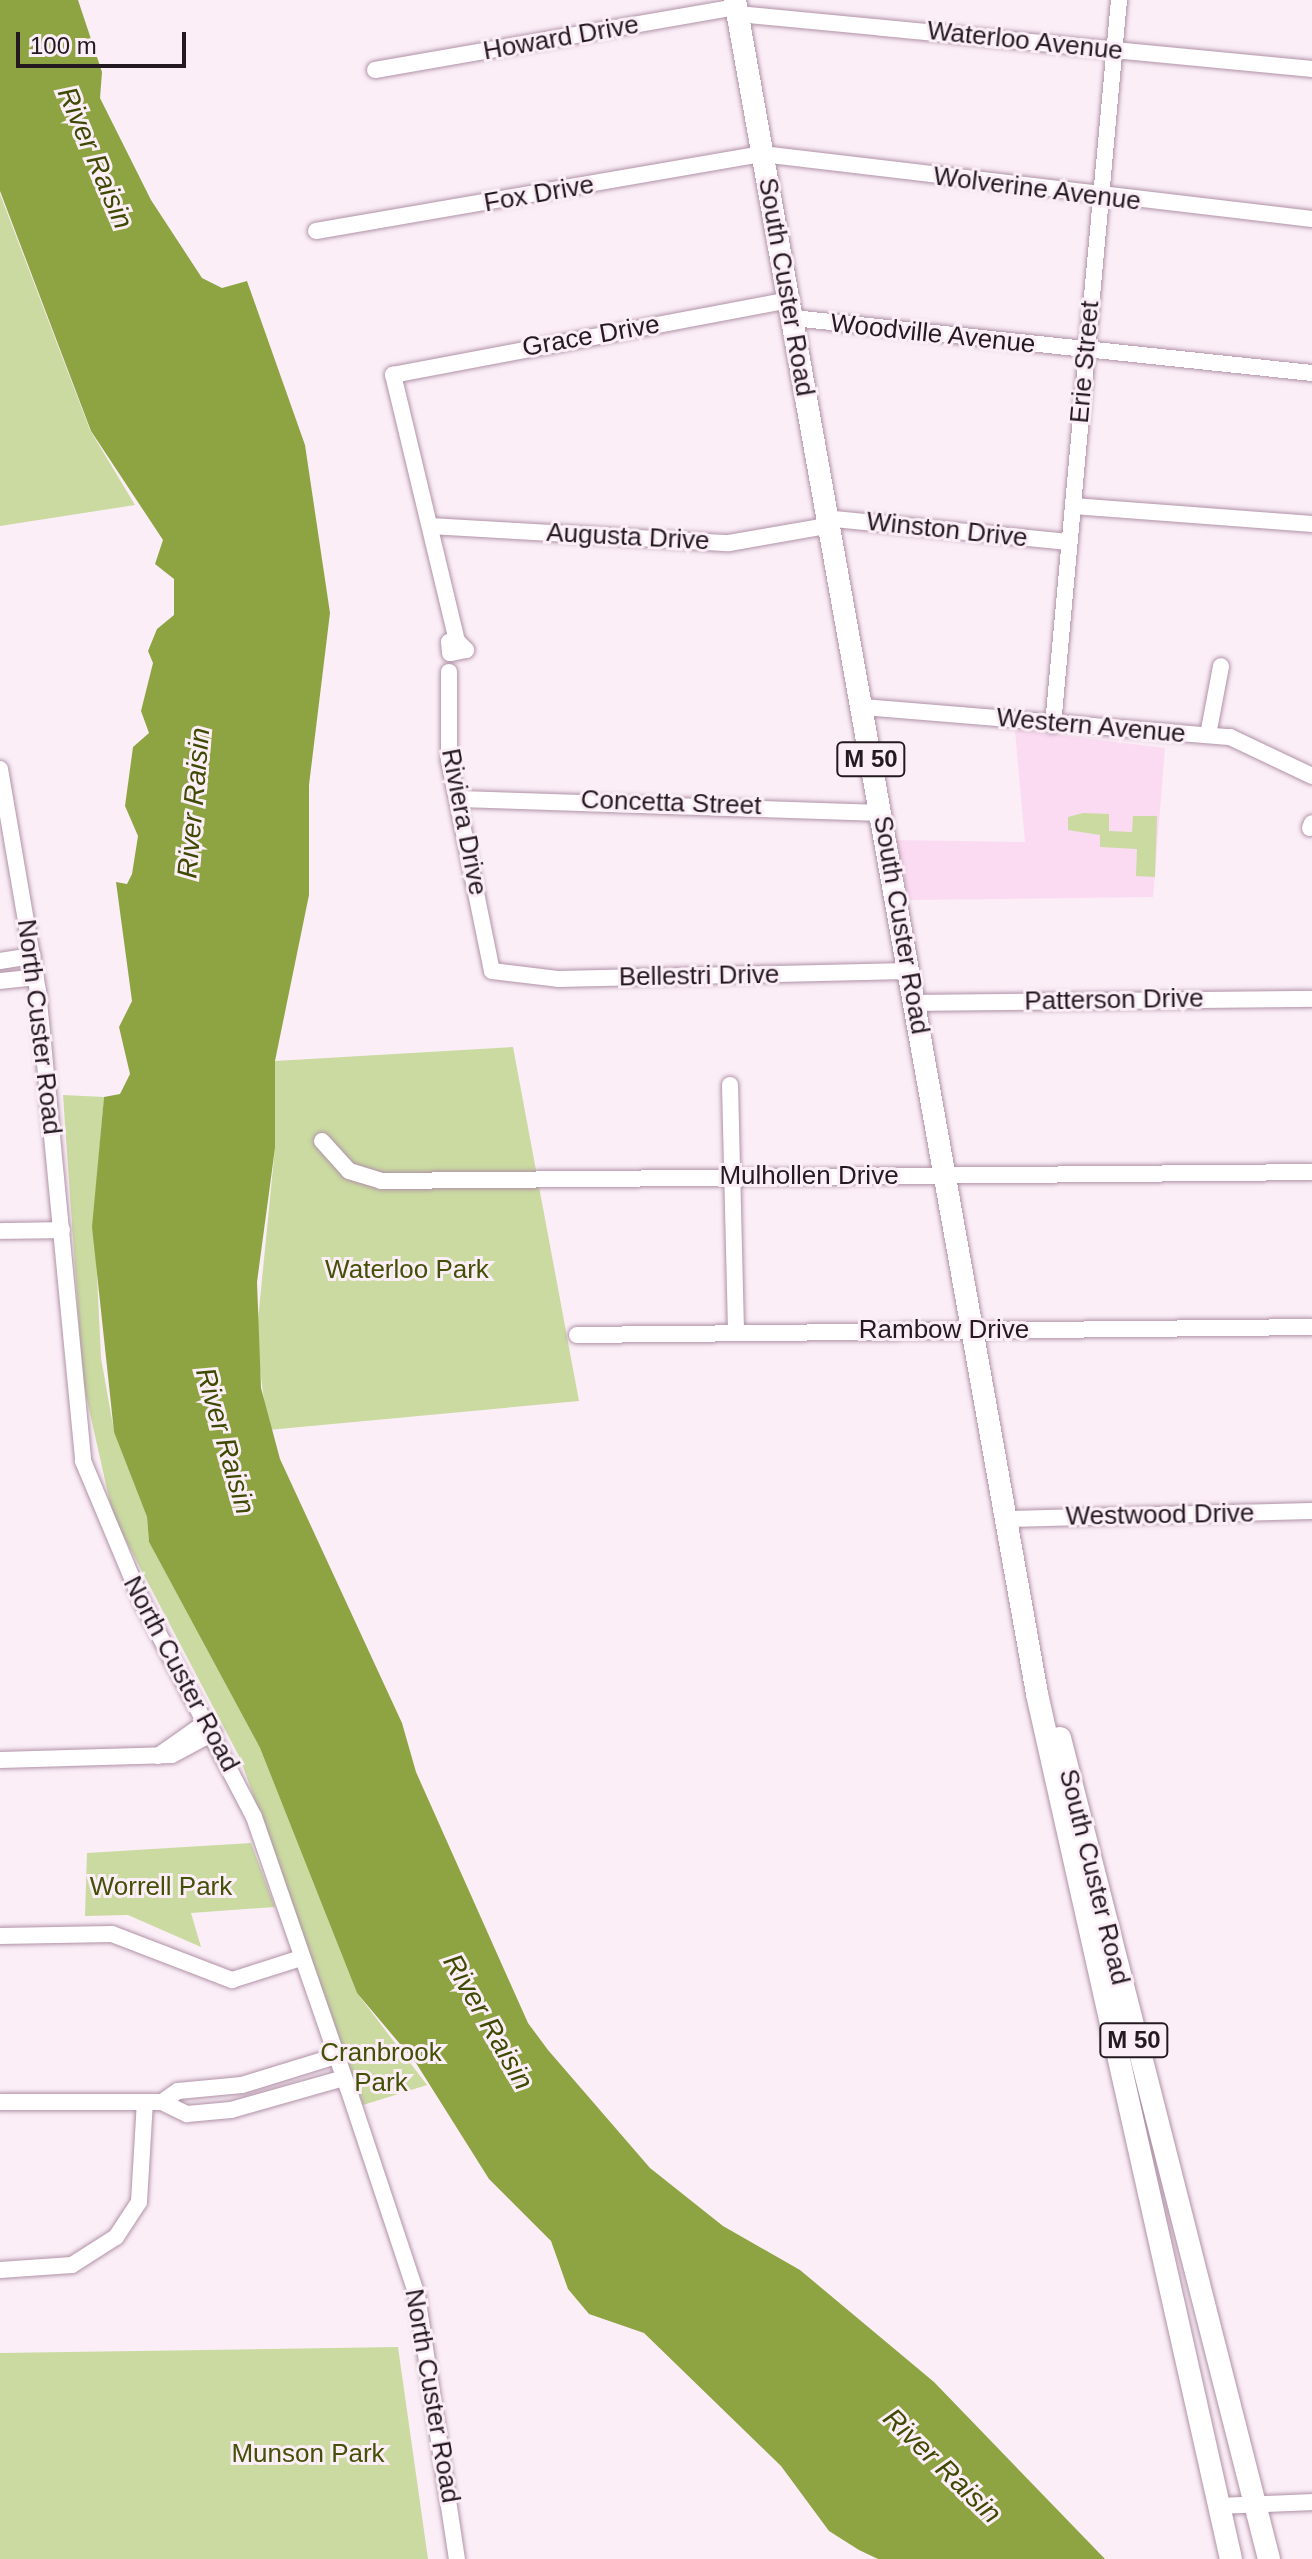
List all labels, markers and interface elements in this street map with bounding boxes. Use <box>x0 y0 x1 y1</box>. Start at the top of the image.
street label: Howard Drive <box>481 9 641 67</box>
street label: Waterloo Avenue <box>925 15 1125 67</box>
scale bar <box>20 16 190 66</box>
text: 100 m <box>30 32 97 59</box>
water label: River Raisin <box>50 82 140 234</box>
street label: Wolverine Avenue <box>931 161 1143 217</box>
street label: Fox Drive <box>482 169 596 219</box>
street label: South Custer Road <box>751 175 821 399</box>
street label: Erie Street <box>1064 299 1106 425</box>
street label: Woodville Avenue <box>828 308 1038 360</box>
street label: Grace Drive <box>520 309 662 363</box>
street label: Winston Drive <box>865 506 1029 554</box>
street label: Augusta Drive <box>546 517 710 557</box>
street label: Western Avenue <box>994 702 1188 750</box>
water label: River Raisin <box>171 726 217 880</box>
road number: M 50 <box>835 739 907 779</box>
street label: Riviera Drive <box>434 746 494 898</box>
street label: Concetta Street <box>580 784 762 822</box>
street label: South Custer Road <box>866 813 936 1037</box>
street label: North Custer Road <box>10 918 68 1136</box>
street label: Bellestri Drive <box>619 959 779 993</box>
street label: Patterson Drive <box>1024 983 1204 1017</box>
street label: Mulhollen Drive <box>719 1160 899 1192</box>
park label: Waterloo Park <box>325 1254 489 1286</box>
street label: Rambow Drive <box>859 1314 1029 1346</box>
water label: River Raisin <box>188 1364 262 1518</box>
street label: Westwood Drive <box>1065 1498 1255 1532</box>
street label: North Custer Road <box>116 1571 246 1777</box>
street label: South Custer Road <box>1052 1766 1136 1988</box>
park label: Worrell Park <box>90 1871 232 1903</box>
water label: River Raisin <box>436 1948 540 2096</box>
road number: M 50 <box>1098 2020 1170 2060</box>
park label: Cranbrook Park <box>320 2037 442 2098</box>
street label: North Custer Road <box>398 2287 466 2505</box>
water label: River Raisin <box>876 2401 1008 2531</box>
park label: Munson Park <box>231 2438 385 2470</box>

